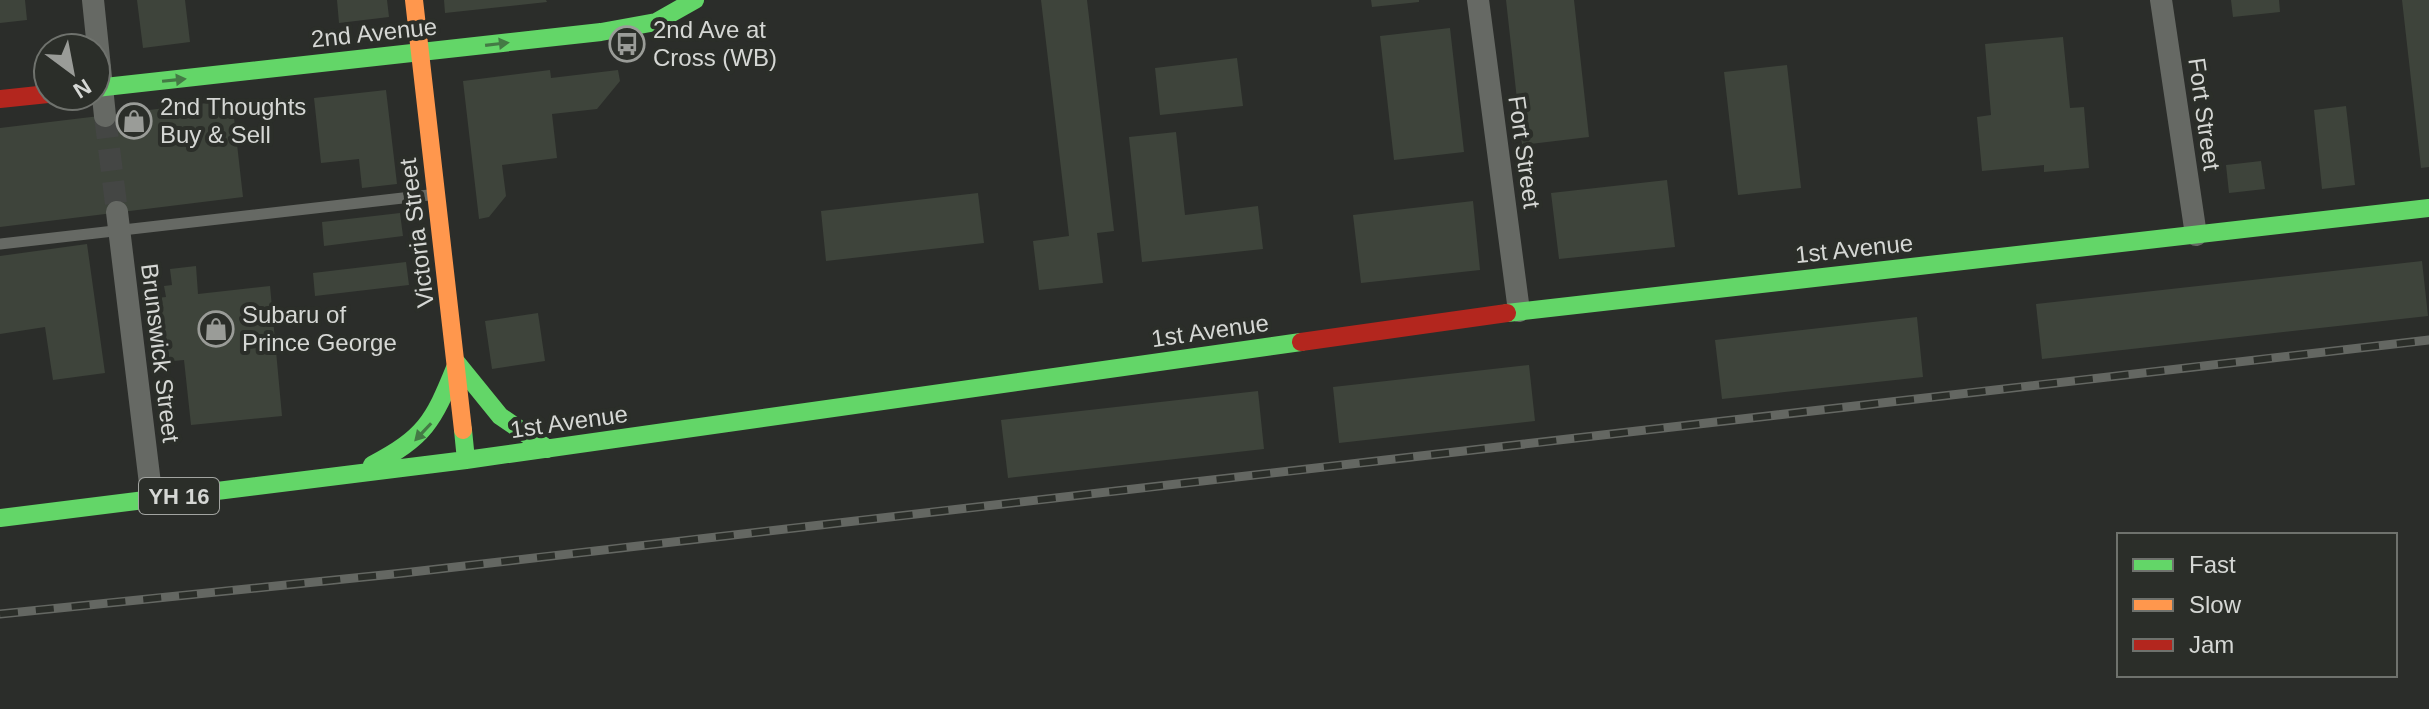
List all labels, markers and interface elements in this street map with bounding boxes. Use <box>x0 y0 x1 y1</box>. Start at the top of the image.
street label: 2nd Avenue <box>310 12 438 53</box>
place label: 2nd Ave at Cross (WB) <box>653 16 777 71</box>
bus stop icon: 2nd Ave at Cross (WB) <box>608 25 646 63</box>
north arrow <box>32 32 112 112</box>
one-way arrow <box>485 37 510 50</box>
street label: Fort Street <box>2183 56 2226 172</box>
one-way arrow <box>161 73 186 86</box>
text: N <box>69 74 96 103</box>
place label: 2nd Thoughts Buy & Sell <box>160 93 306 148</box>
street label: Fort Street <box>1503 94 1546 210</box>
shop icon: 2nd Thoughts Buy & Sell <box>115 102 153 140</box>
street label: Victoria Street <box>394 157 439 309</box>
street label: 1st Avenue <box>1794 229 1914 268</box>
street label: Brunswick Street <box>136 262 185 444</box>
place label: Subaru of Prince George <box>242 301 397 356</box>
street label: 1st Avenue <box>1149 309 1270 352</box>
shop icon: Subaru of Prince George <box>197 310 235 348</box>
street label: 1st Avenue <box>508 400 629 443</box>
one-way arrow <box>415 423 433 442</box>
road number: YH 16 <box>139 478 219 514</box>
legend <box>2117 533 2397 677</box>
text: Fast <box>2189 551 2236 578</box>
text: Slow <box>2189 591 2242 618</box>
text: Jam <box>2189 631 2234 658</box>

